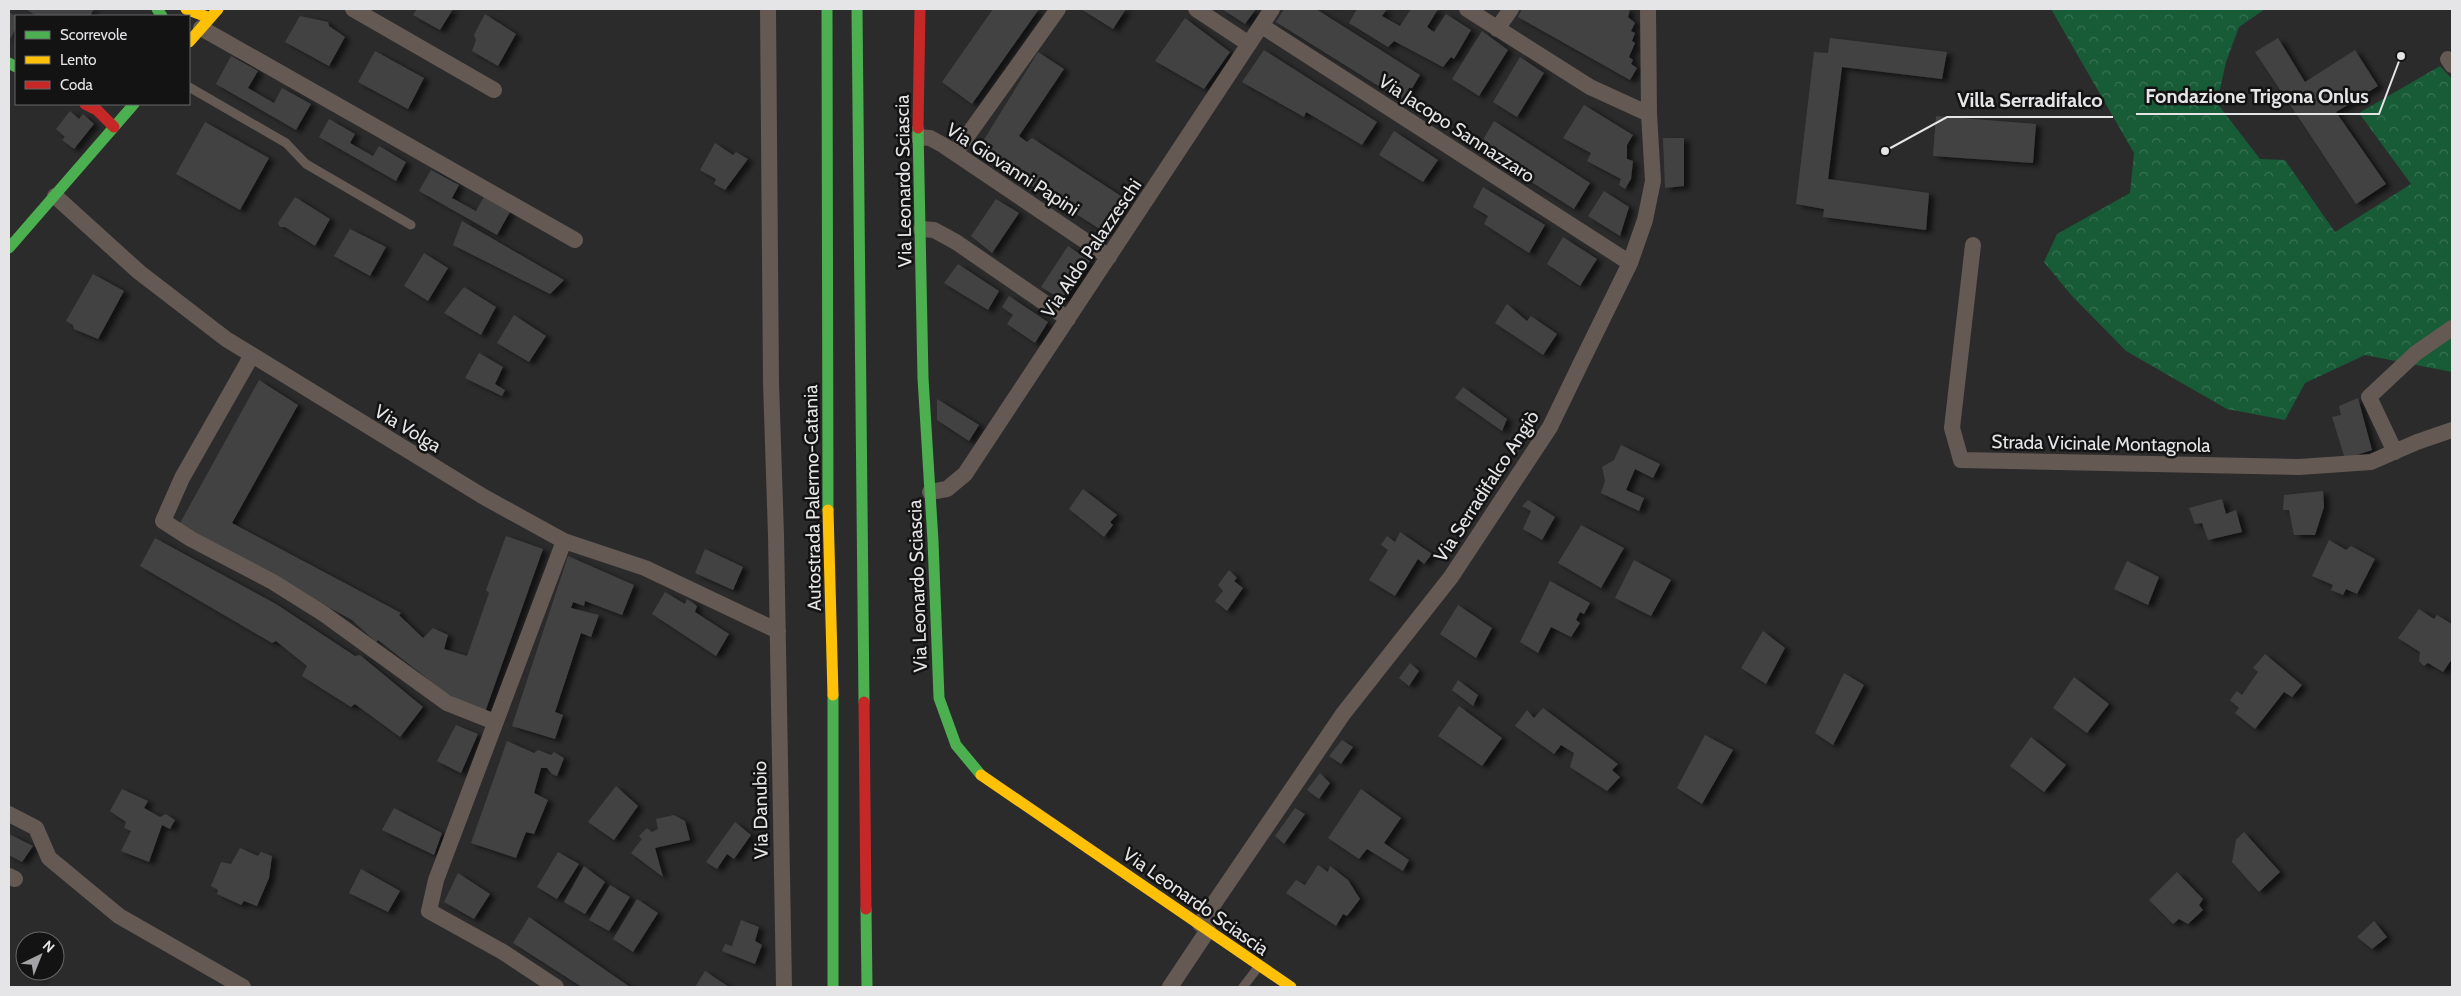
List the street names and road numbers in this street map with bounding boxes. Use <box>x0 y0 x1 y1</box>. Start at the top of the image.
street label: Via Jacopo Sannazzaro <box>1374 69 1539 188</box>
street label: Via Leonardo Sciascia <box>890 94 917 267</box>
street label: Via Giovanni Papini <box>942 118 1083 221</box>
street label: Via Aldo Palazzeschi <box>1036 174 1146 322</box>
street label: Autostrada Palermo-Catania <box>799 385 826 611</box>
street label: Via Volga <box>370 400 445 457</box>
street label: Via Serradifalco Angiò <box>1429 406 1544 566</box>
street label: Strada Vicinale Montagnola <box>1991 430 2211 457</box>
street label: Via Leonardo Sciascia <box>903 499 932 673</box>
street label: Via Danubio <box>748 761 773 859</box>
street label: Via Leonardo Sciascia <box>1118 842 1273 960</box>

